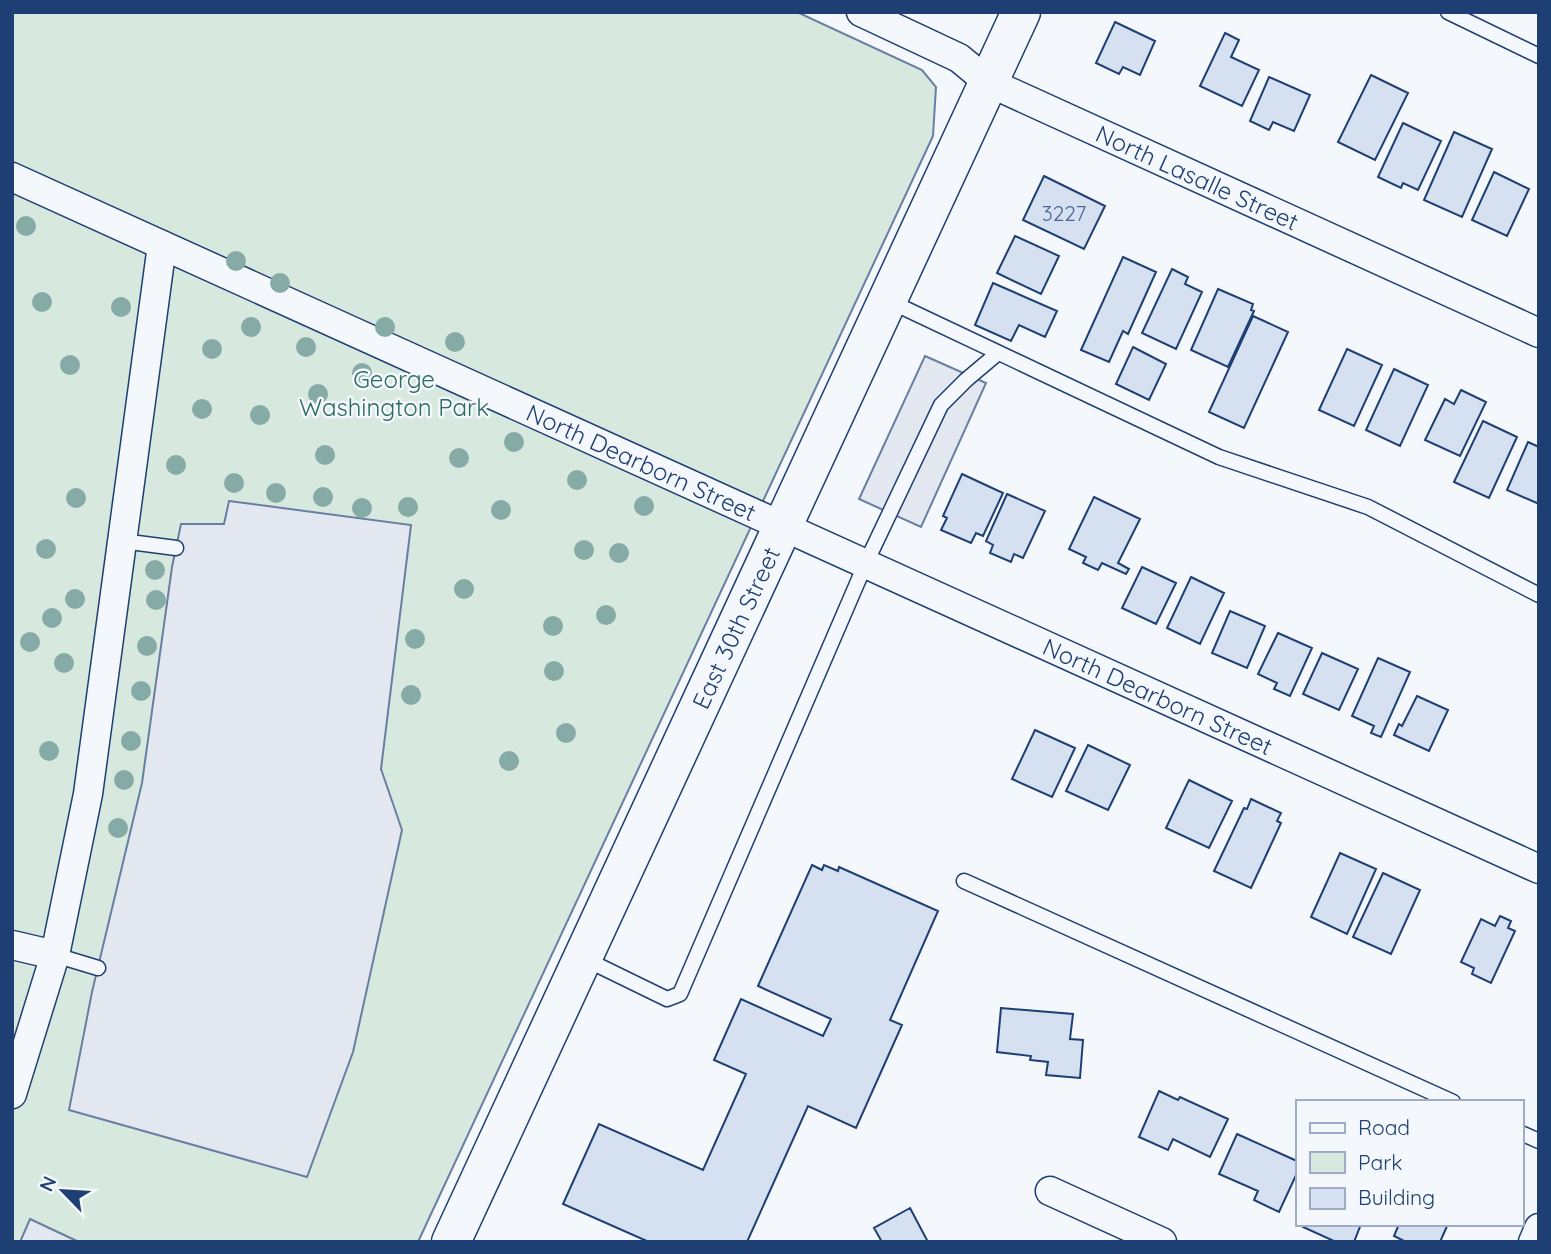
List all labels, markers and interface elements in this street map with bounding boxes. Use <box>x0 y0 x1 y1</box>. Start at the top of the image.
street label: North Lasalle Street <box>1091 118 1303 237</box>
house number: 3227 <box>1042 200 1087 226</box>
park label: George Washington Park <box>299 364 489 422</box>
street label: North Dearborn Street <box>522 397 761 527</box>
street label: East 30th Street <box>685 542 786 713</box>
street label: North Dearborn Street <box>1038 631 1277 761</box>
legend <box>1296 1100 1523 1226</box>
text: Road <box>1358 1114 1410 1140</box>
text: Park <box>1358 1149 1402 1175</box>
north arrow <box>28 1156 98 1226</box>
text: N <box>34 1172 61 1195</box>
text: Building <box>1358 1184 1435 1210</box>

